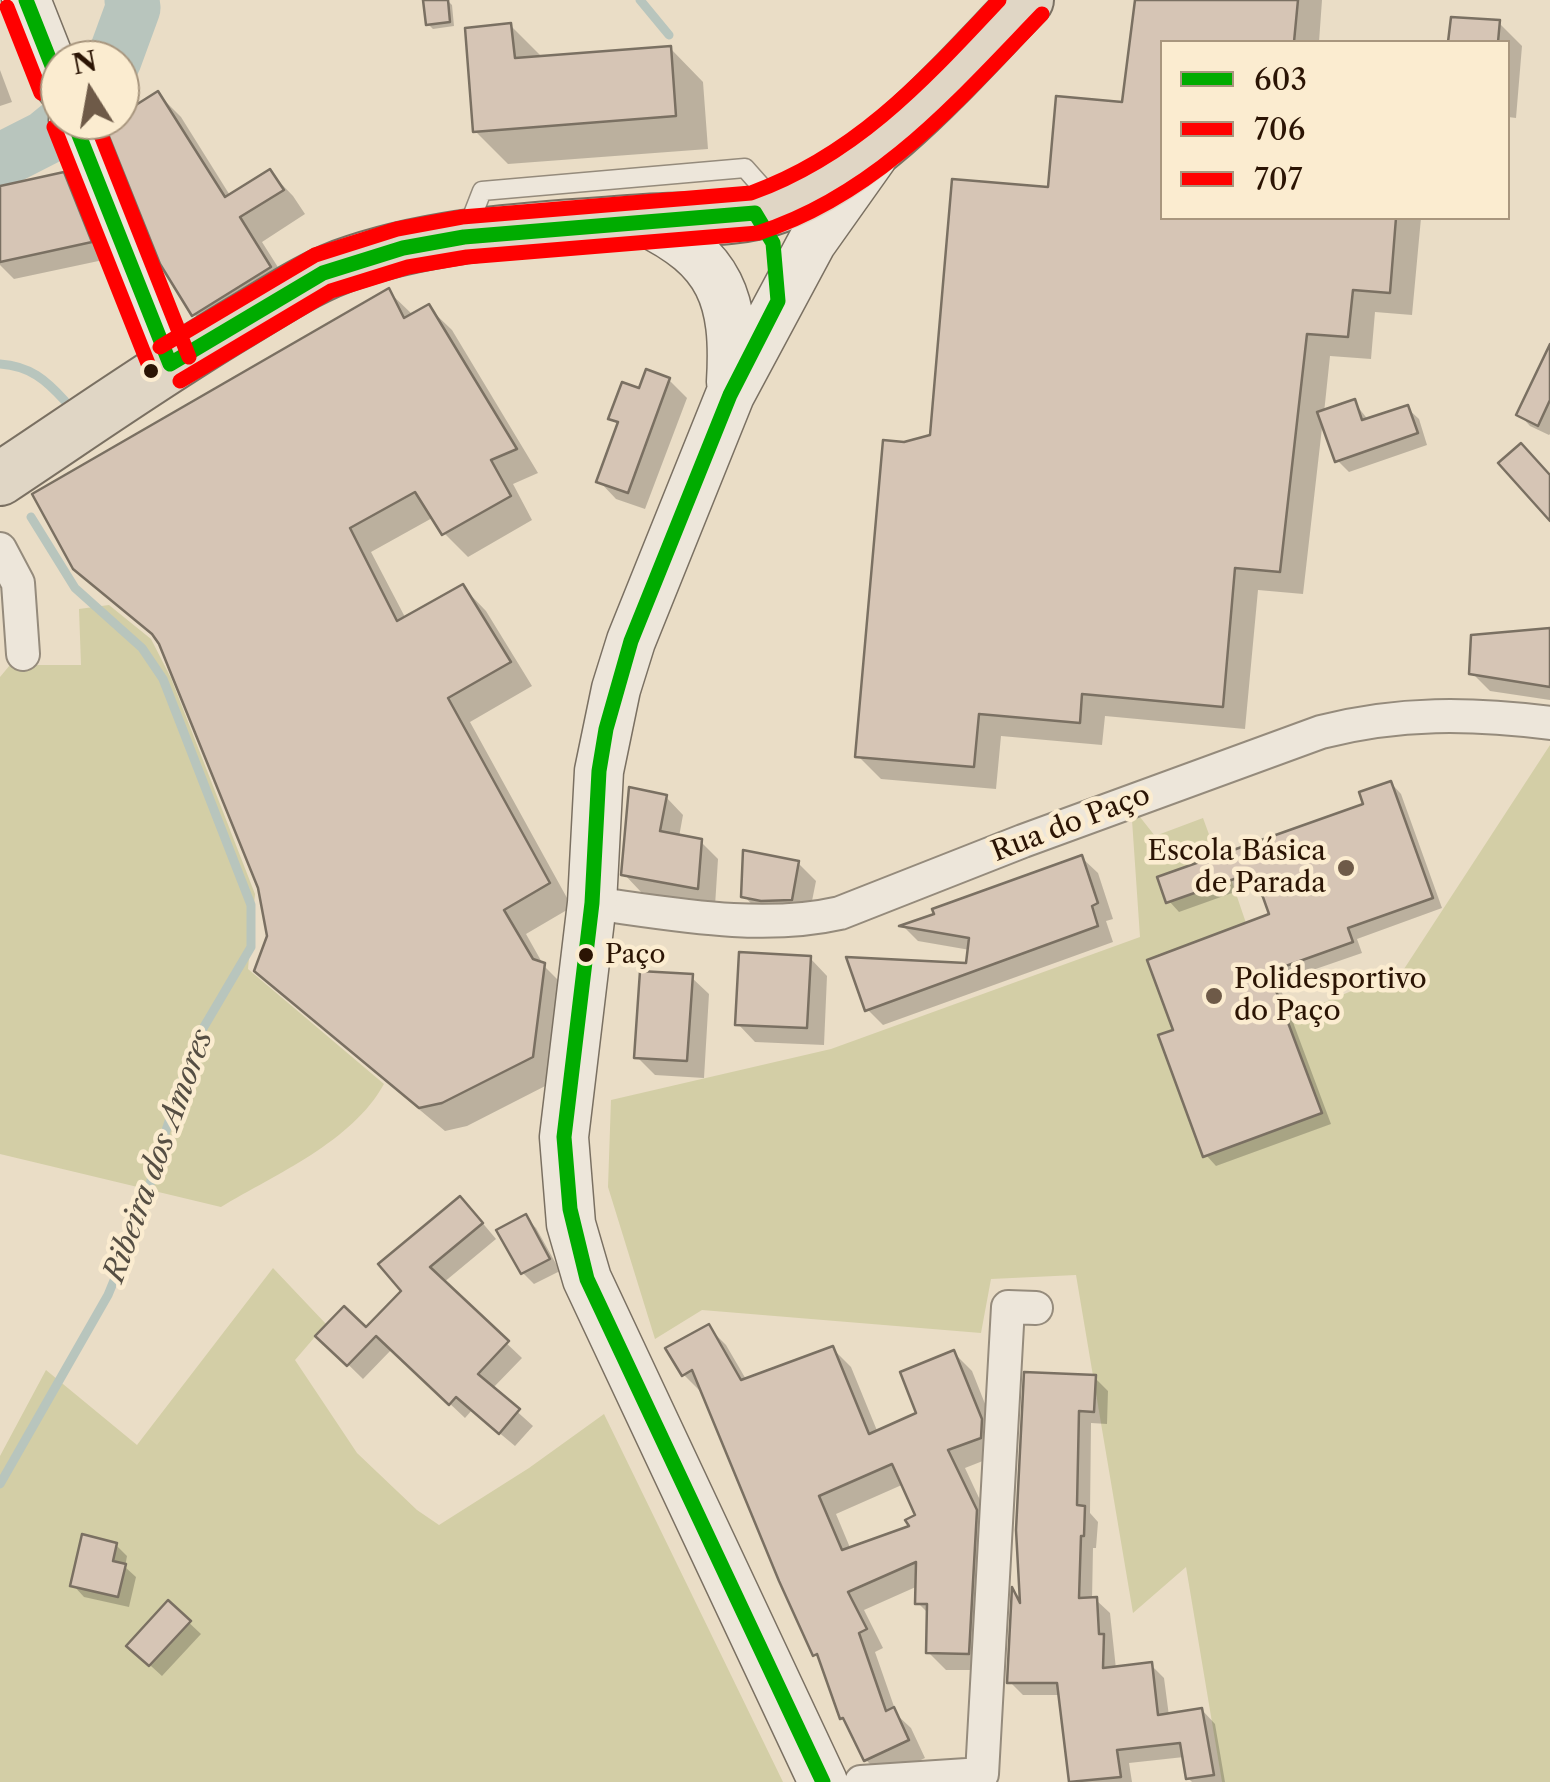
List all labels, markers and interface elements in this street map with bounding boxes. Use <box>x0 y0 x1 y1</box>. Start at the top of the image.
north arrow <box>40 40 140 140</box>
legend <box>1160 40 1510 220</box>
text: N <box>69 44 100 82</box>
text: 603 <box>1254 61 1307 98</box>
text: 706 <box>1254 111 1305 148</box>
text: 707 <box>1254 161 1303 198</box>
unlabelled marker <box>141 361 161 381</box>
street label: Rua do Paço <box>987 778 1155 870</box>
place label: Escola Básica de Parada <box>1148 835 1326 901</box>
marker: Escola Básica de Parada <box>1335 857 1357 879</box>
place label: Paço <box>605 939 665 971</box>
marker: Paço <box>576 945 596 965</box>
place label: Polidesportivo do Paço <box>1234 963 1427 1029</box>
marker: Polidesportivo do Paço <box>1203 985 1225 1007</box>
water label: Ribeira dos Amores <box>97 1025 221 1287</box>

